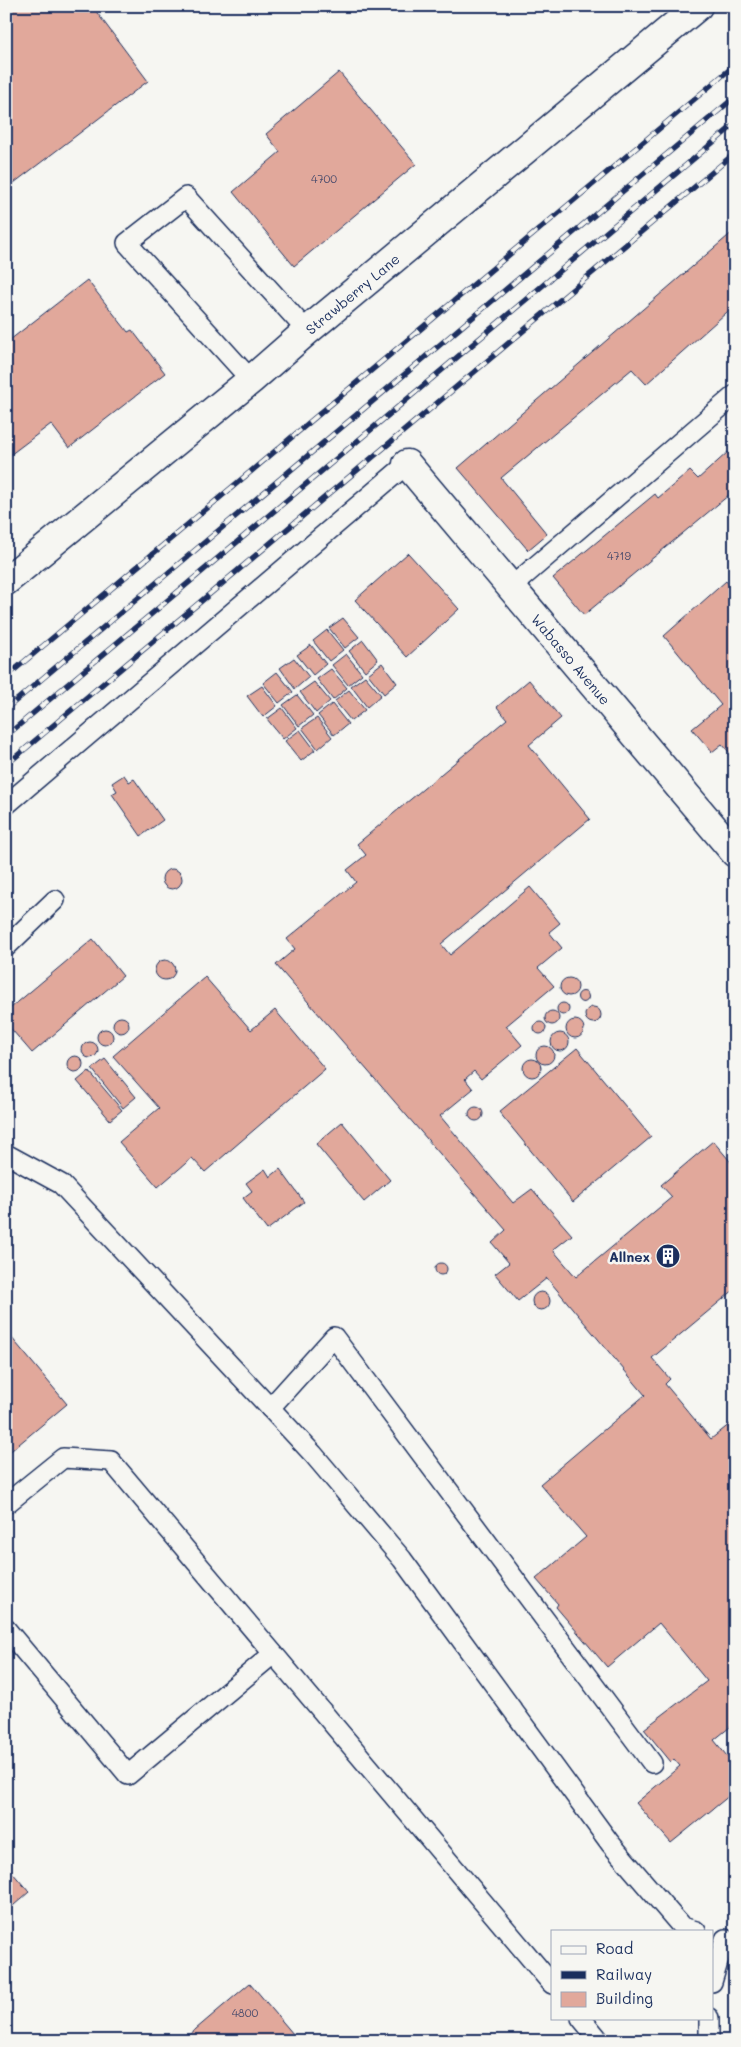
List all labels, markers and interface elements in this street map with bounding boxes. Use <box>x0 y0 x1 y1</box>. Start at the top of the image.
house number: 4700 <box>311 171 337 186</box>
street label: Strawberry Lane <box>301 249 403 338</box>
house number: 4719 <box>607 548 631 563</box>
street label: Wabasso Avenue <box>528 609 615 708</box>
building icon: Allnex <box>655 1243 681 1269</box>
place label: Allnex <box>609 1247 650 1266</box>
legend <box>551 1930 714 2020</box>
text: Road <box>596 1938 633 1958</box>
text: Railway <box>596 1964 652 1984</box>
text: Building <box>596 1988 653 2008</box>
house number: 4800 <box>232 2005 259 2020</box>

